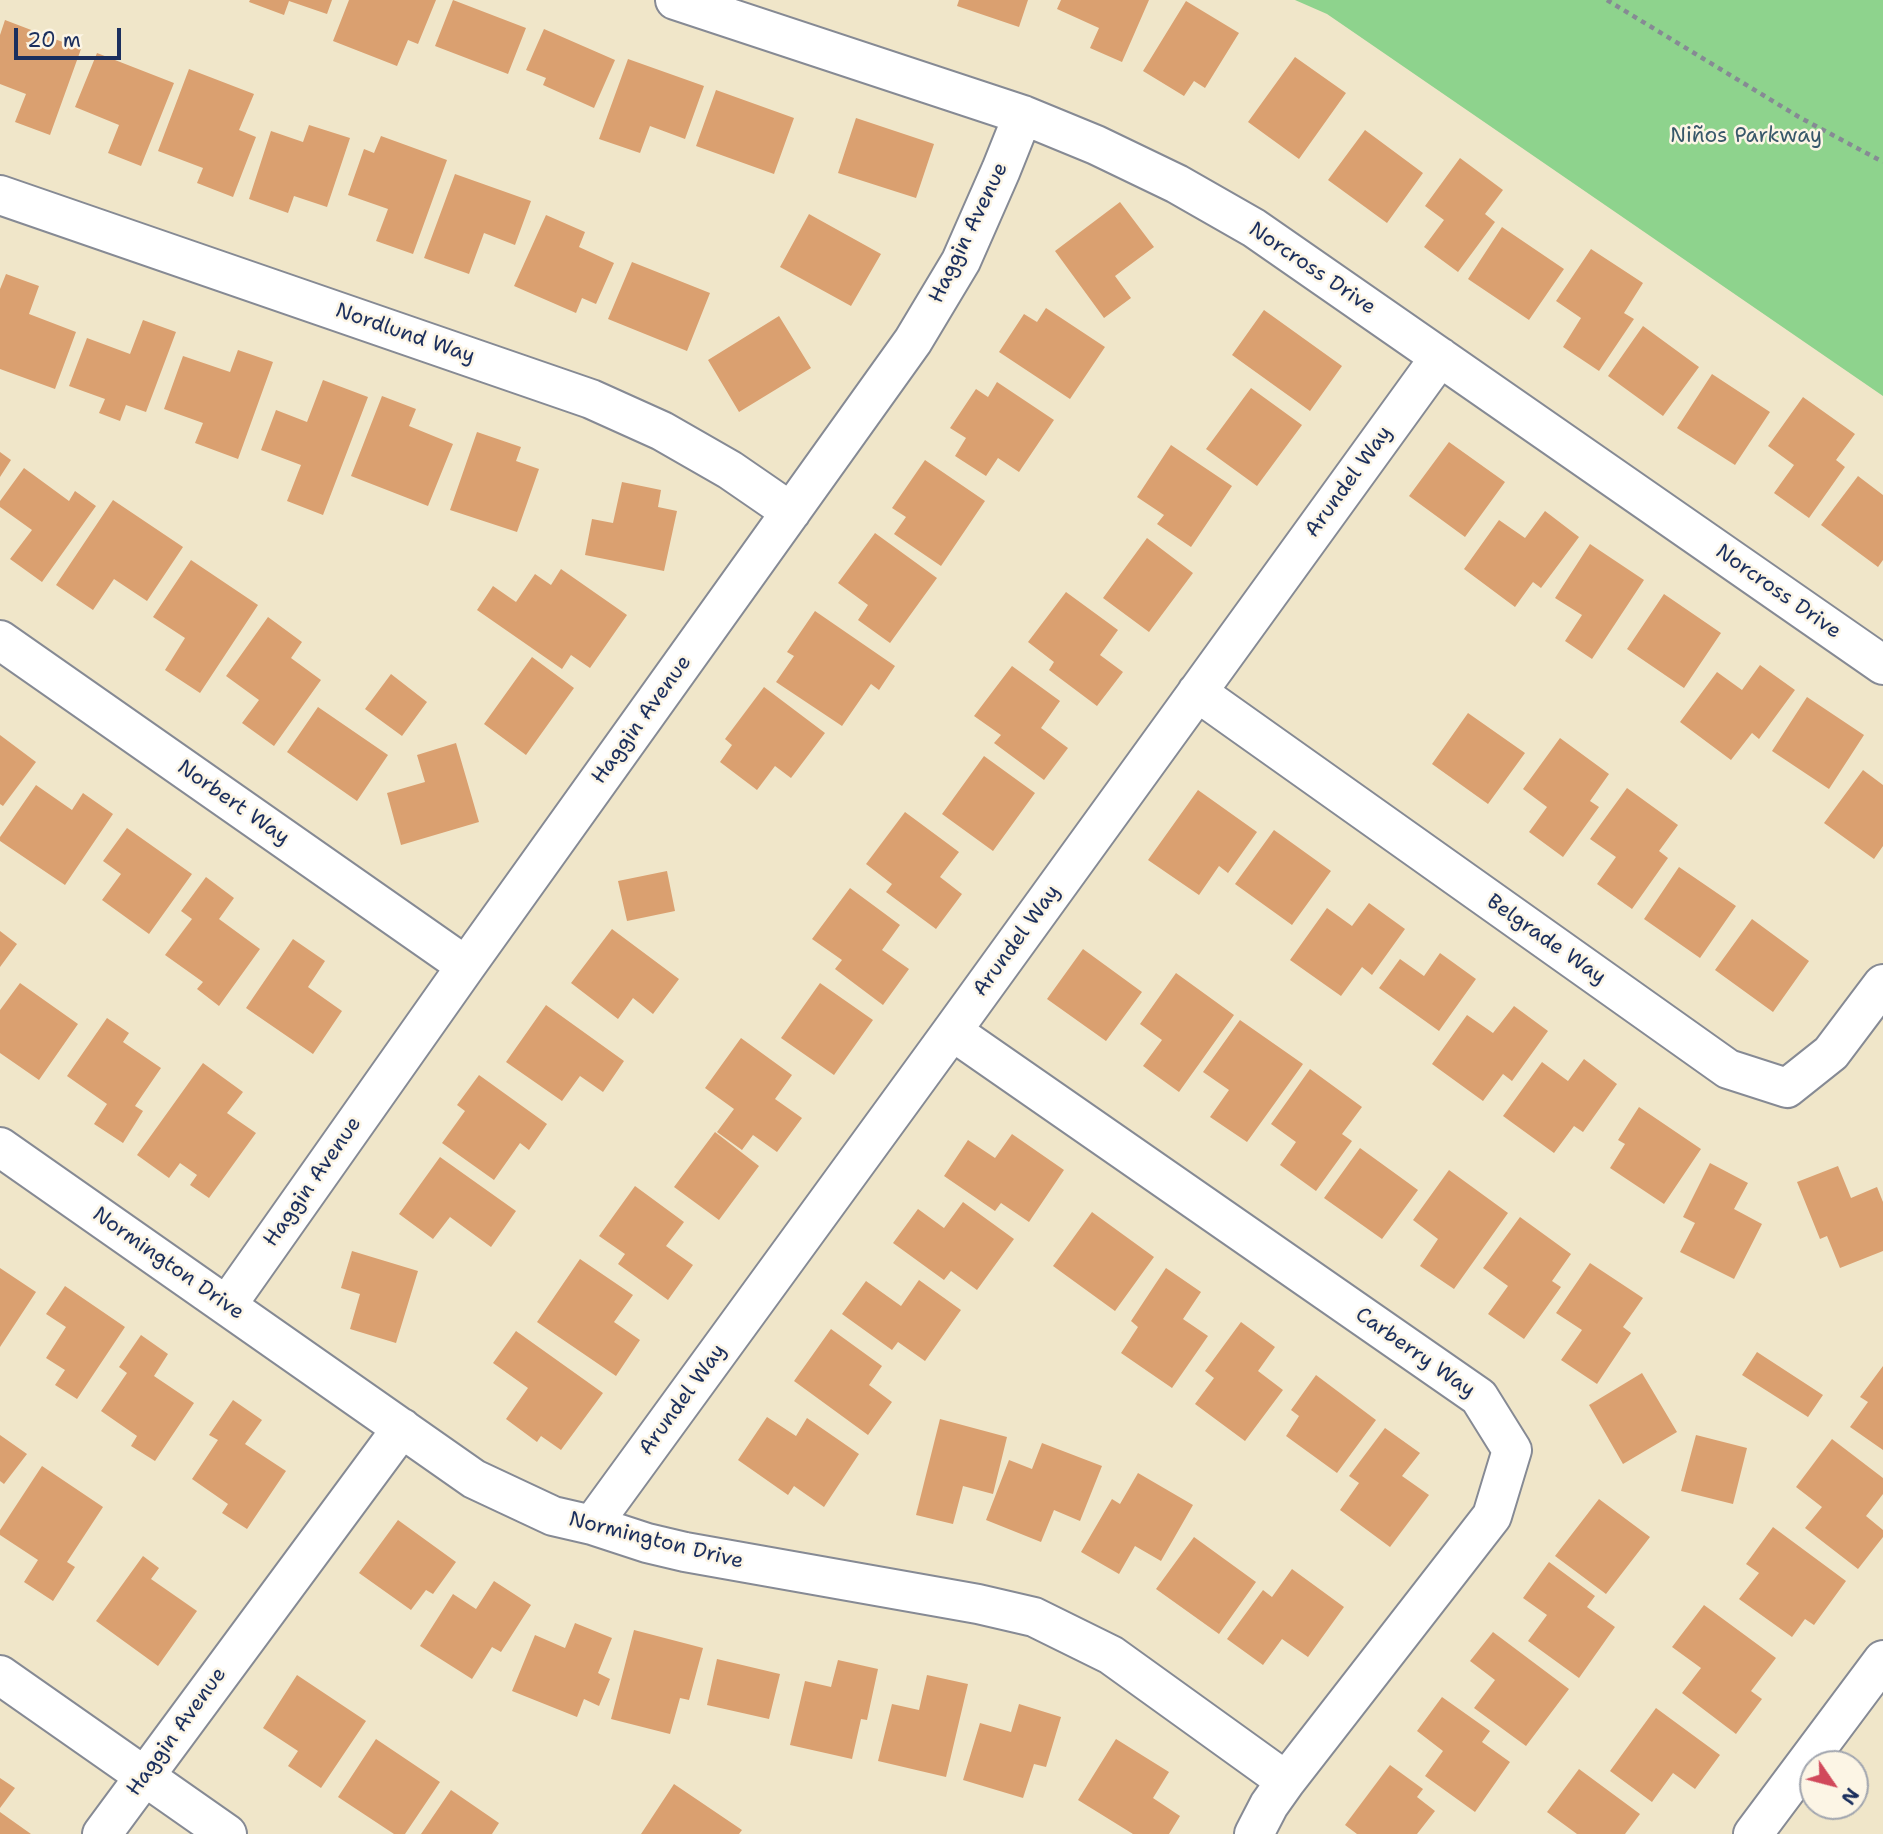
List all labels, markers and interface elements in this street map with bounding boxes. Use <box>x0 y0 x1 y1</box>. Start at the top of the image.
scale bar <box>18 14 124 58</box>
text: 20 m <box>27 26 81 54</box>
park label: Niños Parkway <box>1670 124 1822 150</box>
street label: Haggin Avenue <box>924 159 1014 307</box>
street label: Norcross Drive <box>1244 217 1380 321</box>
street label: Nordlund Way <box>332 298 478 370</box>
street label: Arundel Way <box>1300 421 1398 543</box>
street label: Norcross Drive <box>1710 539 1846 645</box>
street label: Haggin Avenue <box>587 651 697 789</box>
street label: Norbert Way <box>172 755 294 851</box>
street label: Arundel Way <box>968 880 1066 1002</box>
street label: Belgrade Way <box>1481 889 1611 991</box>
street label: Haggin Avenue <box>259 1112 367 1252</box>
street label: Normington Drive <box>87 1202 249 1326</box>
street label: Carberry Way <box>1350 1302 1480 1404</box>
street label: Arundel Way <box>634 1339 732 1461</box>
street label: Normington Drive <box>566 1507 746 1575</box>
street label: Haggin Avenue <box>122 1663 232 1801</box>
north arrow <box>1799 1750 1869 1820</box>
text: N <box>1835 1783 1865 1810</box>

